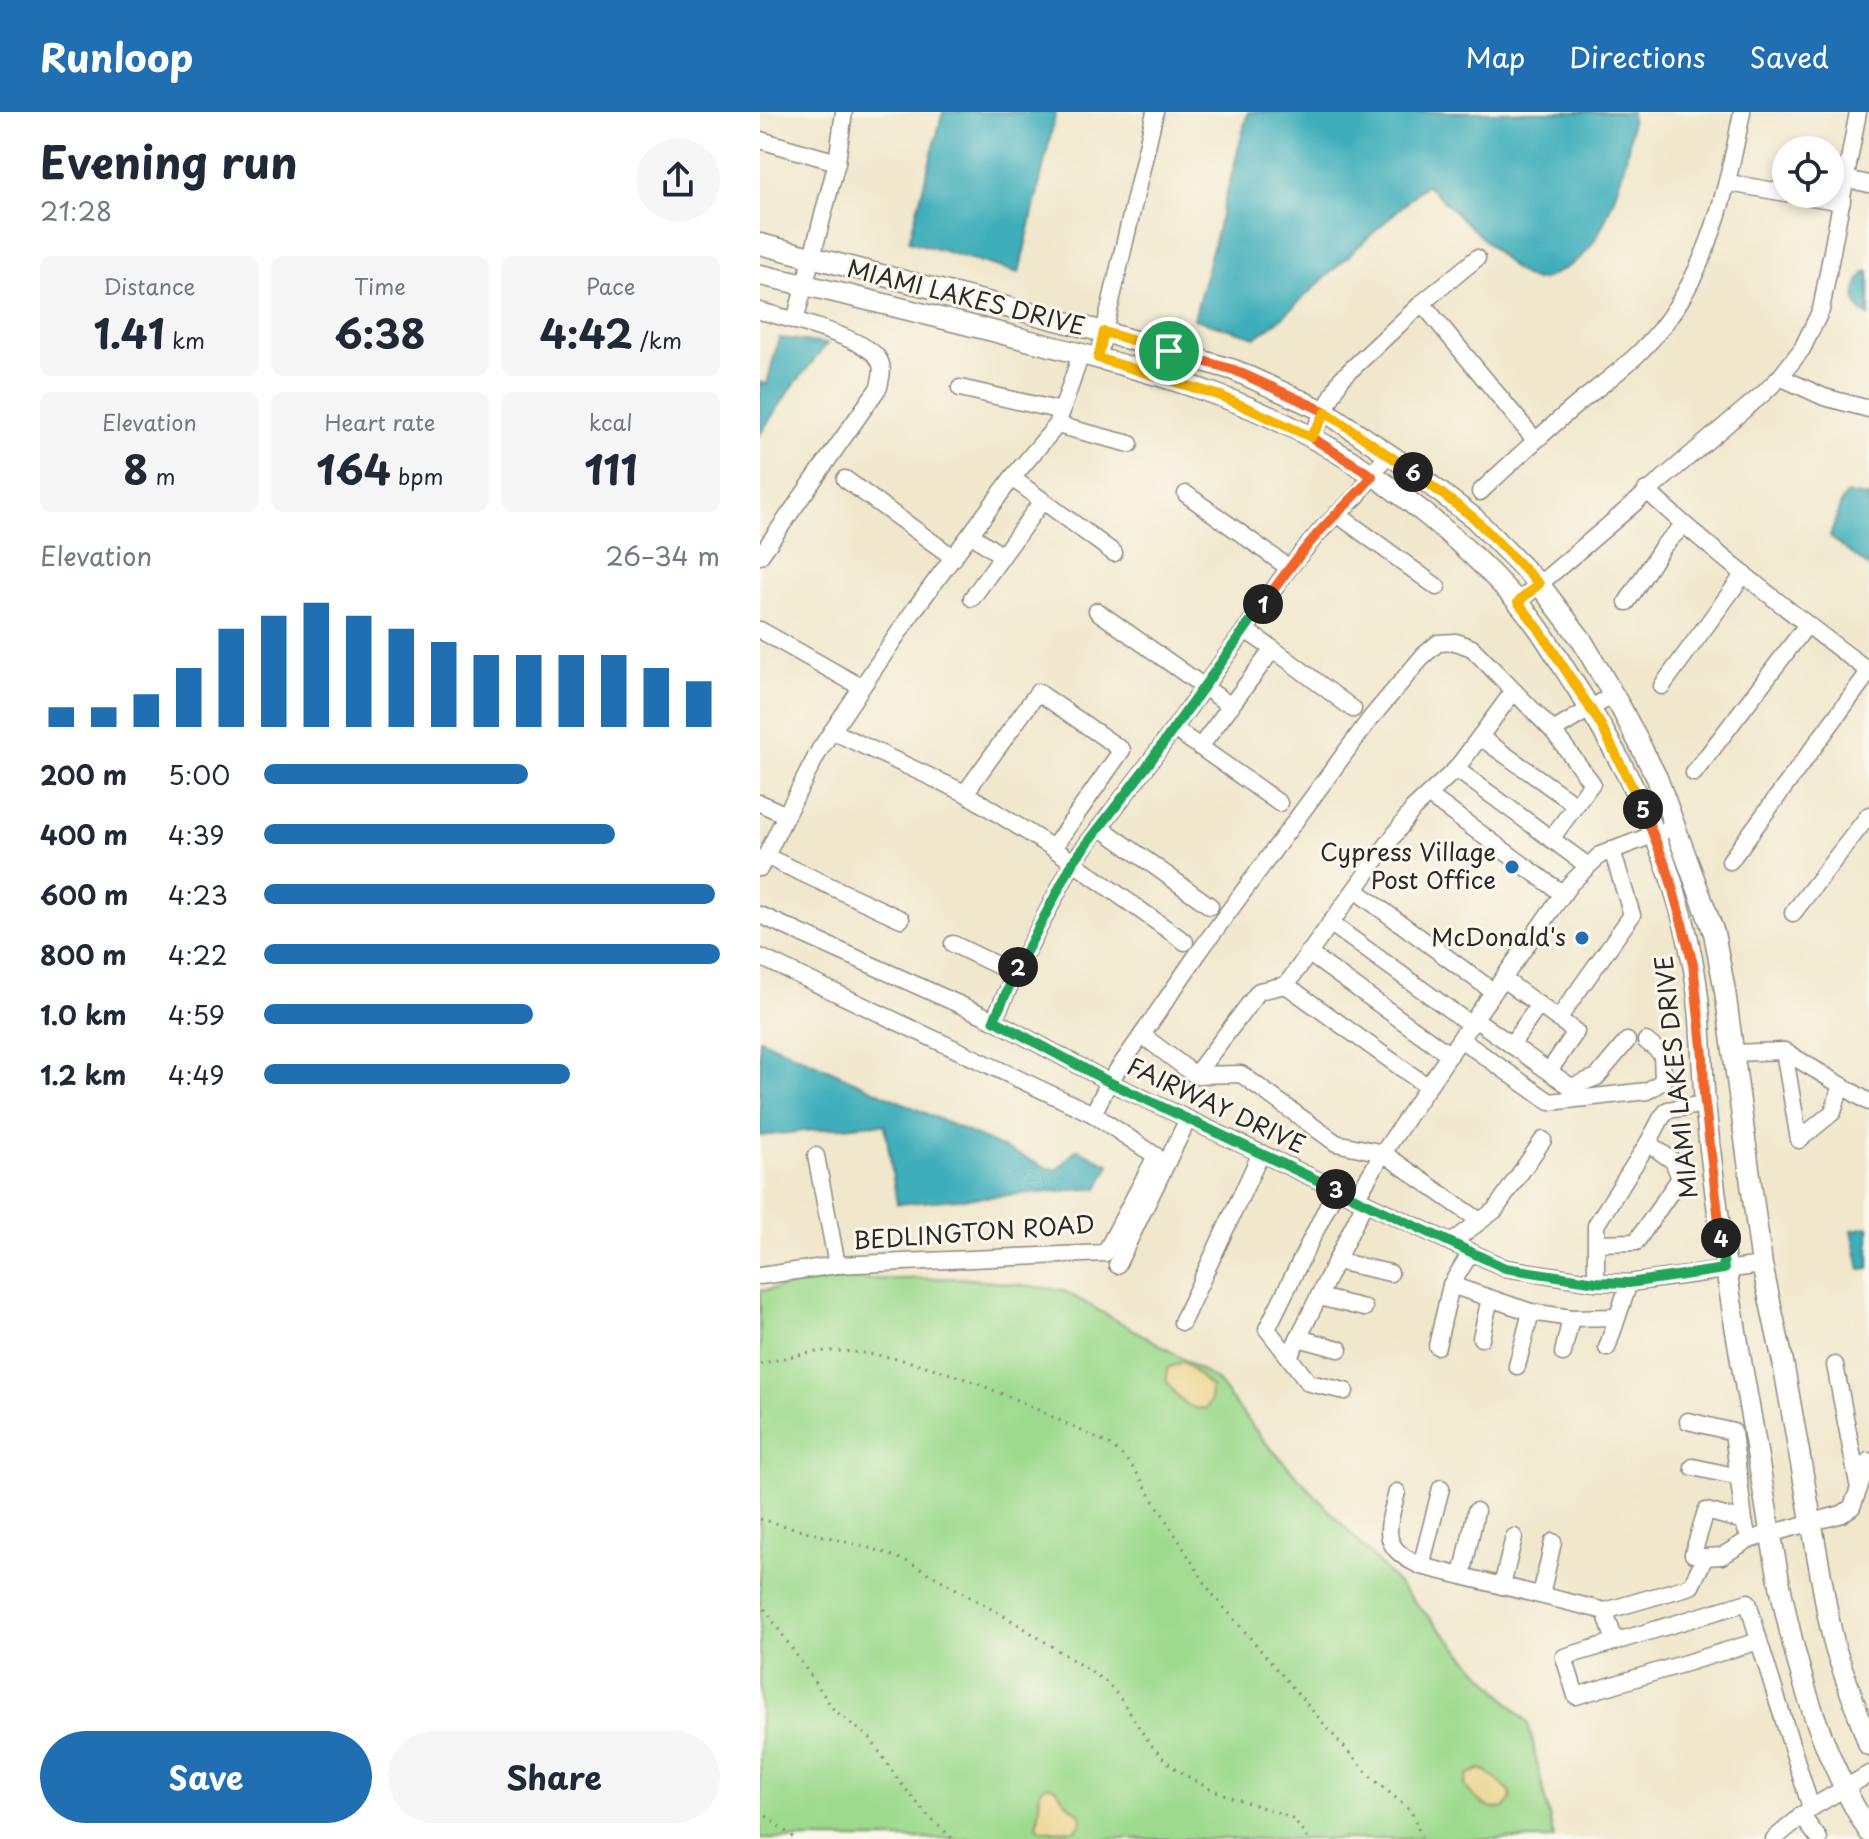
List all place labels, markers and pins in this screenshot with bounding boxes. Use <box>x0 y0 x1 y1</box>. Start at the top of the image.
pin <box>1135 317 1203 385</box>
pin: 6 <box>1393 452 1433 492</box>
pin: 1 <box>1243 584 1283 624</box>
pin: 5 <box>1623 789 1663 829</box>
place label: Cypress Village Post Office <box>1320 833 1496 897</box>
marker: Cypress Village Post Office <box>1503 858 1521 876</box>
place label: McDonald's <box>1431 918 1566 954</box>
marker: McDonald's <box>1573 929 1591 947</box>
pin: 2 <box>998 947 1038 987</box>
pin: 3 <box>1316 1169 1356 1209</box>
pin: 4 <box>1701 1218 1741 1258</box>

